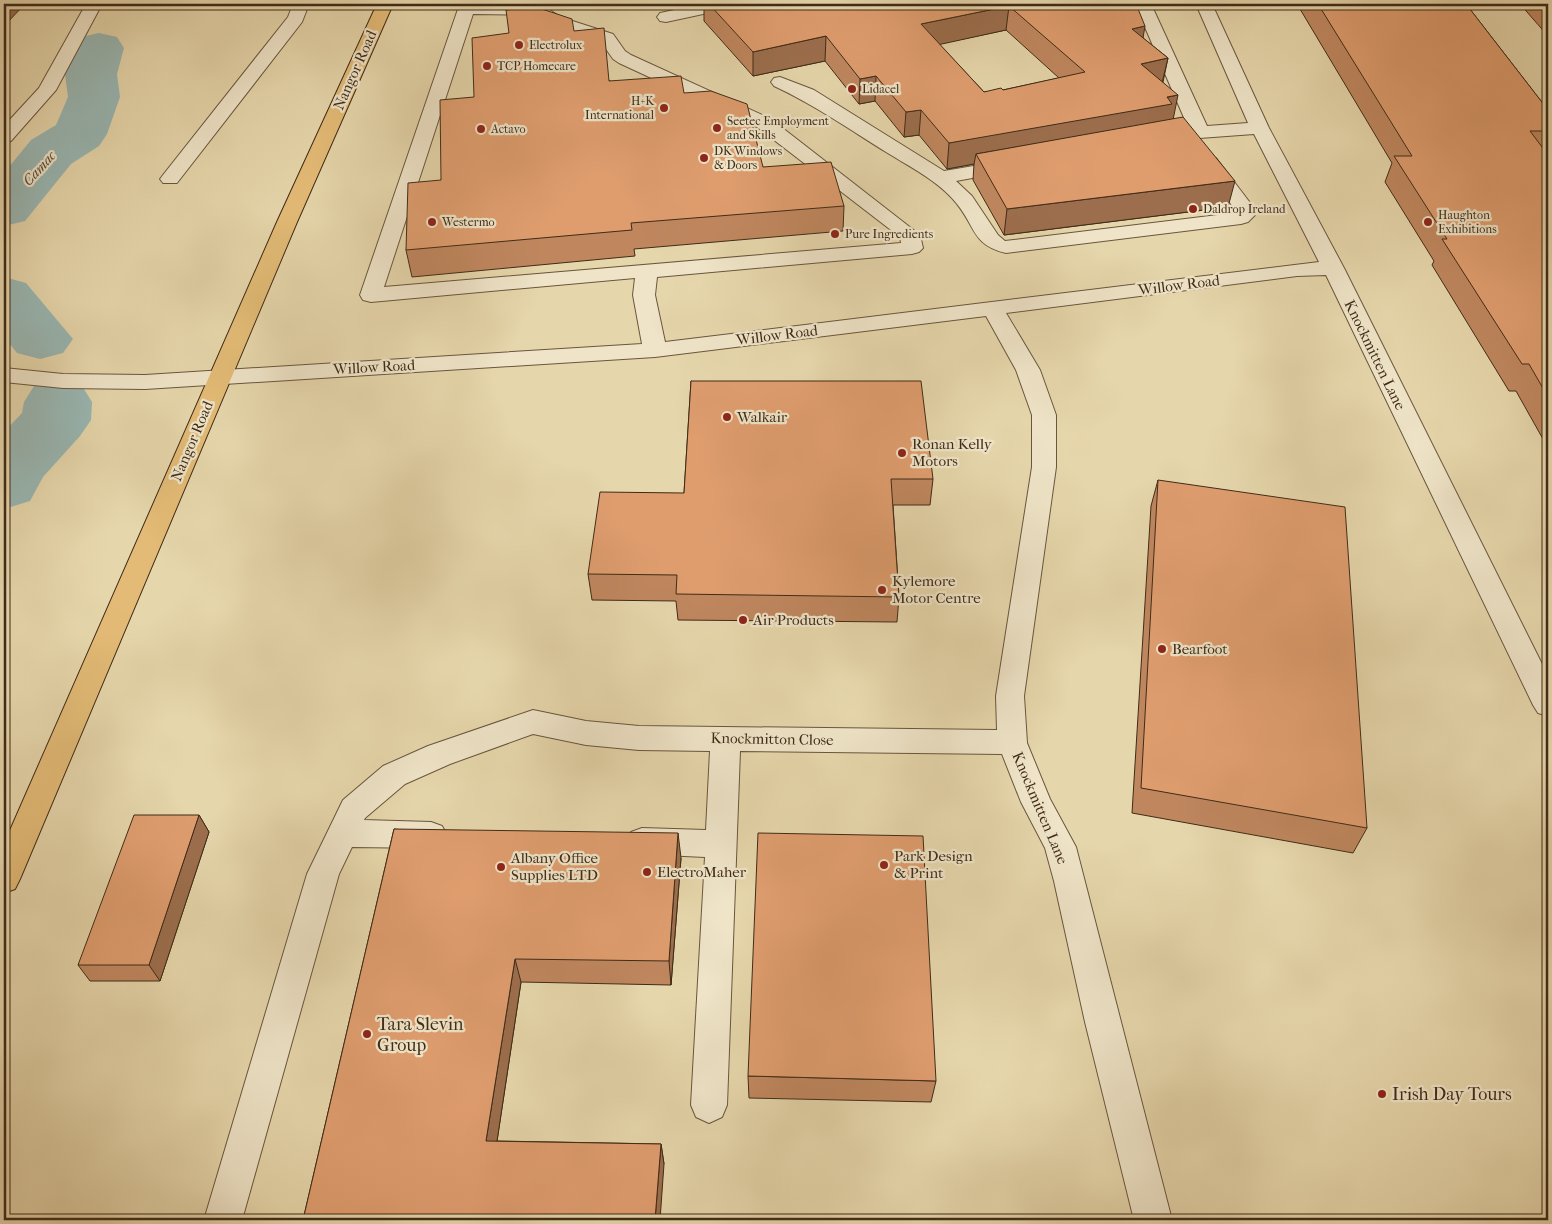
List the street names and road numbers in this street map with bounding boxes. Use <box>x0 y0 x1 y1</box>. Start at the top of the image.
street label: Nangor Road <box>329 27 381 113</box>
street label: Willow Road <box>1136 271 1222 299</box>
street label: Knockmitten Lane <box>1341 297 1410 414</box>
street label: Willow Road <box>734 321 820 349</box>
street label: Willow Road <box>331 356 416 378</box>
street label: Nangor Road <box>167 398 217 484</box>
street label: Knockmitton Close <box>710 729 834 749</box>
street label: Knockmitten Lane <box>1008 749 1072 867</box>

